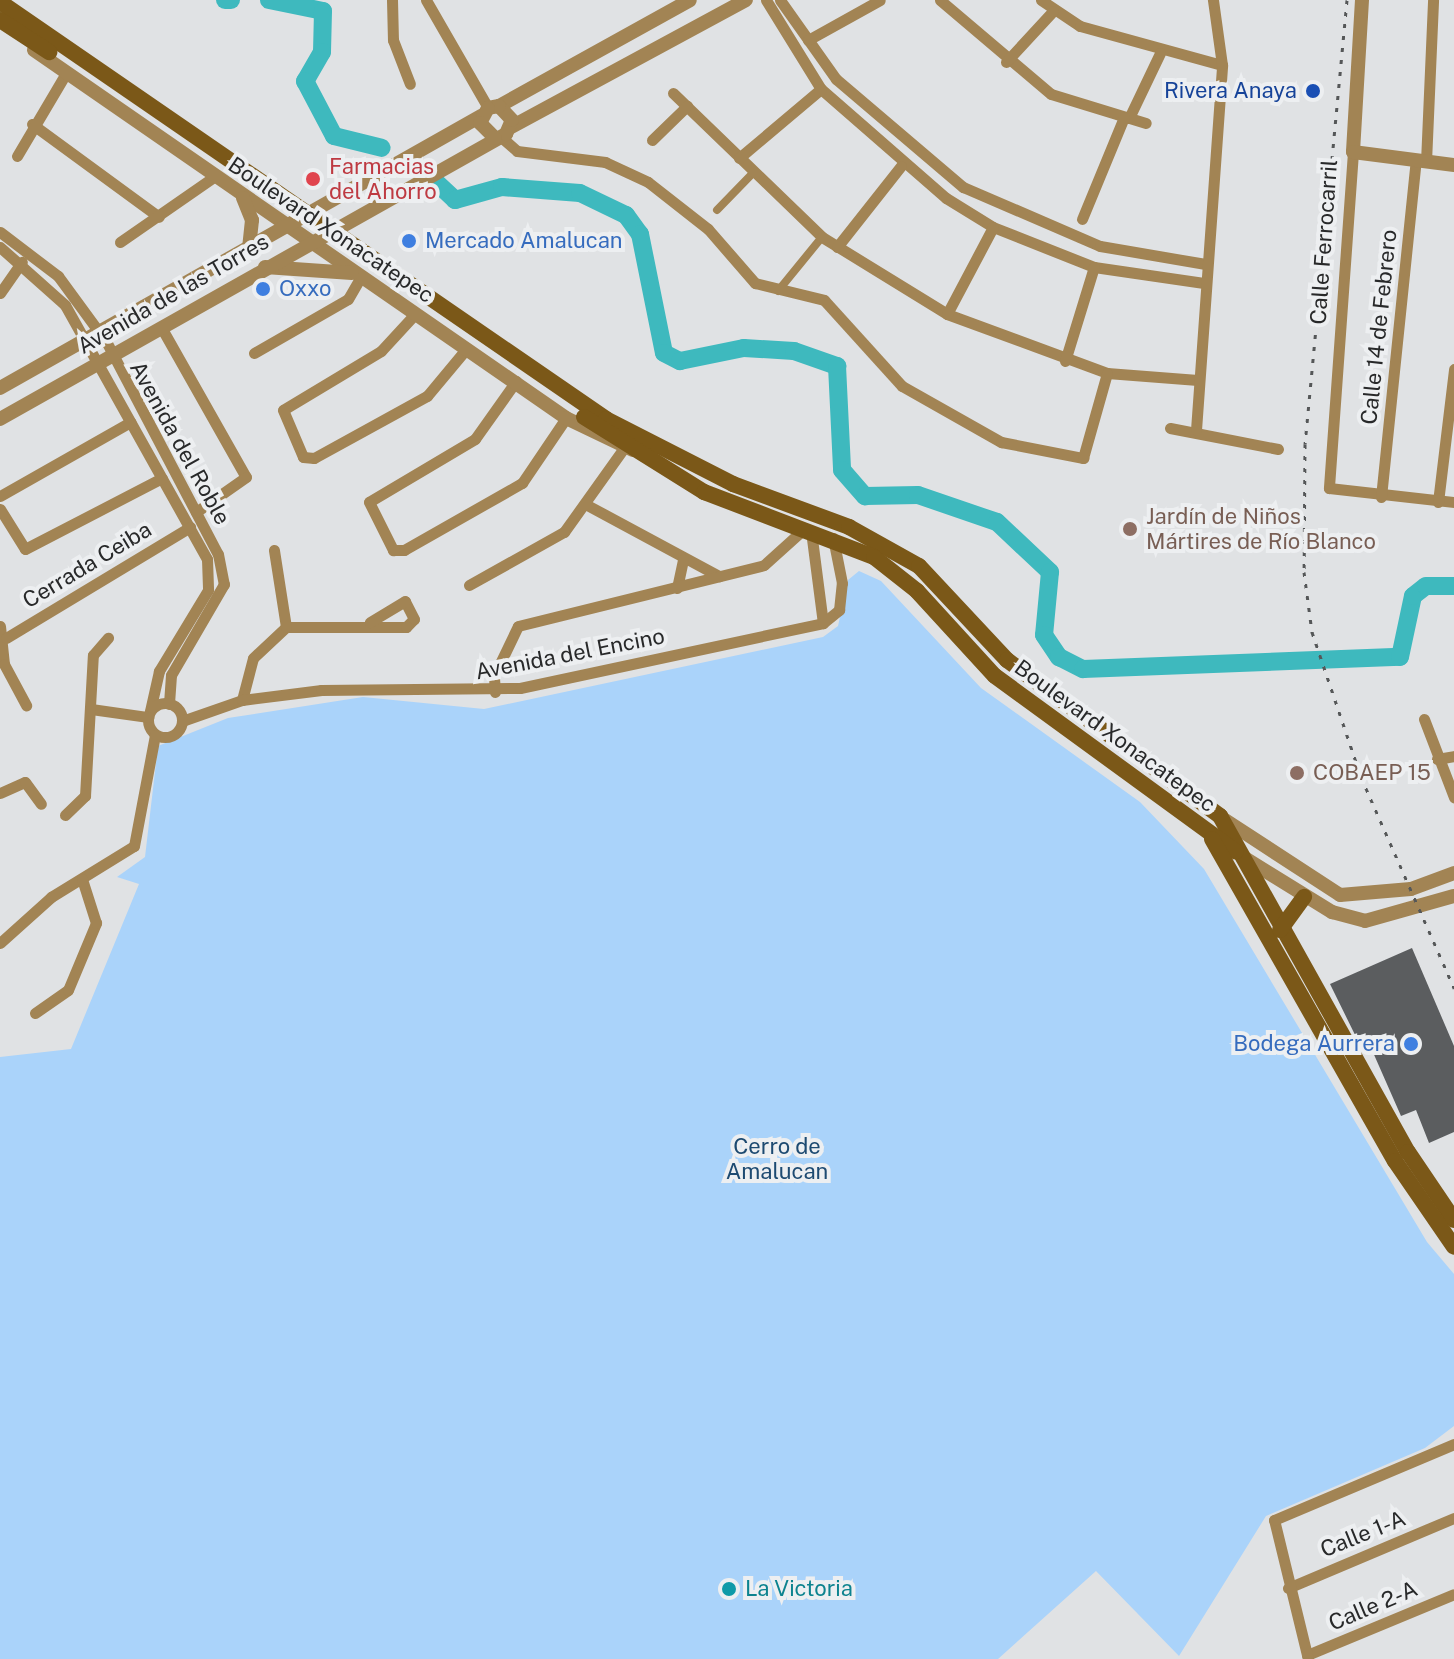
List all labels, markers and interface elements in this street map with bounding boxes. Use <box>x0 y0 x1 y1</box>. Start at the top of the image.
place label: Rivera Anaya <box>1164 78 1297 104</box>
marker: Rivera Anaya <box>1304 82 1322 100</box>
street label: Boulevard Xonacatepec <box>223 151 439 309</box>
place label: Farmacias del Ahorro <box>329 153 437 204</box>
street label: Calle Ferrocarril <box>1305 159 1343 325</box>
marker: Farmacias del Ahorro <box>304 170 322 188</box>
street label: Avenida de las Torres <box>72 228 274 360</box>
place label: Mercado Amalucan <box>425 228 623 254</box>
street label: Calle 14 de Febrero <box>1356 228 1402 426</box>
marker: Mercado Amalucan <box>400 232 418 250</box>
place label: Oxxo <box>279 276 331 302</box>
marker: Oxxo <box>254 280 272 298</box>
street label: Avenida del Roble <box>124 357 236 529</box>
place label: Jardín de Niños Mártires de Río Blanco <box>1146 503 1377 554</box>
street label: Cerrada Ceiba <box>18 516 156 614</box>
marker: Jardín de Niños Mártires de Río Blanco <box>1121 520 1139 538</box>
street label: Avenida del Encino <box>473 623 667 685</box>
street label: Boulevard Xonacatepec <box>1009 654 1221 818</box>
place label: COBAEP 15 <box>1313 760 1431 786</box>
marker: COBAEP 15 <box>1288 764 1306 782</box>
place label: Bodega Aurrera <box>1233 1031 1395 1057</box>
marker: Bodega Aurrera <box>1402 1035 1420 1053</box>
park label: Cerro de Amalucan <box>726 1133 828 1184</box>
street label: Calle 1-A <box>1316 1505 1410 1563</box>
place label: La Victoria <box>745 1576 853 1602</box>
street label: Calle 2-A <box>1325 1576 1421 1636</box>
marker: La Victoria <box>720 1580 738 1598</box>

